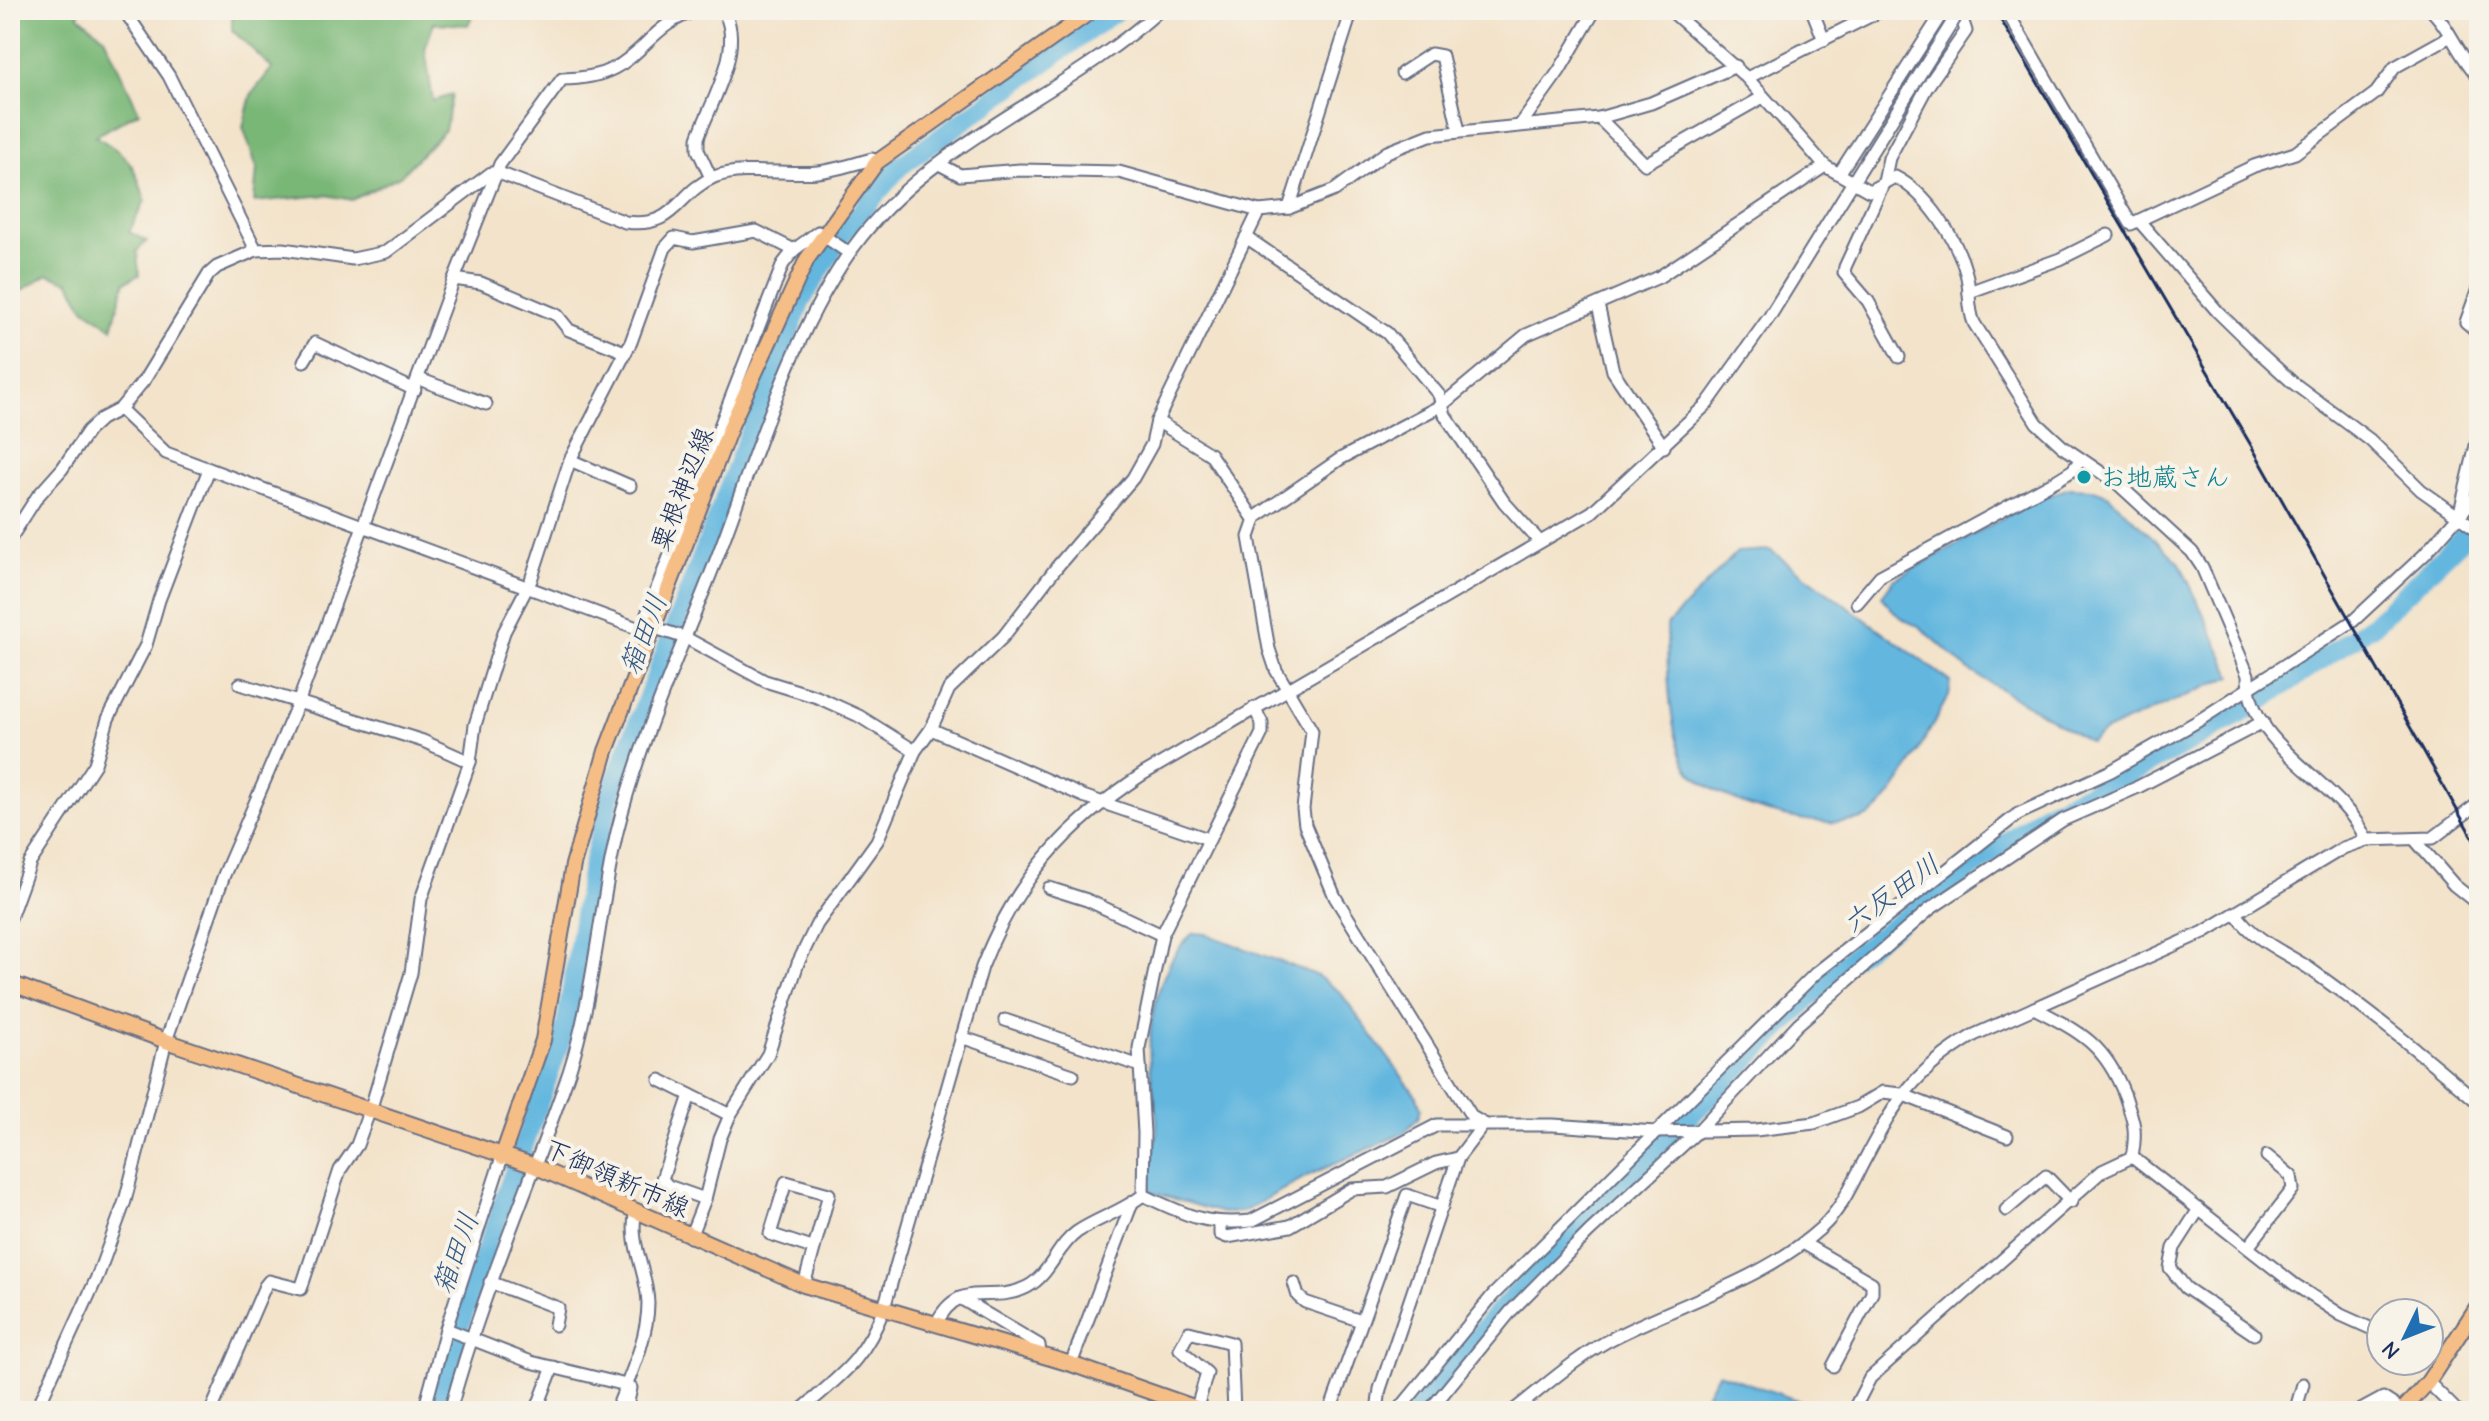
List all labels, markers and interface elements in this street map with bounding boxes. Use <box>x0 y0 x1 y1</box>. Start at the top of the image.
street label: 粟根神辺線 <box>646 423 720 555</box>
place label: お地蔵さん <box>2100 463 2230 493</box>
marker: お地蔵さん <box>2075 468 2093 486</box>
water label: 箱田川 <box>614 589 674 679</box>
water label: 六反田川 <box>1837 848 1946 940</box>
street label: 下御領新市線 <box>539 1133 694 1224</box>
water label: 箱田川 <box>427 1208 485 1298</box>
north arrow <box>2365 1297 2445 1377</box>
text: N <box>2377 1336 2406 1364</box>

